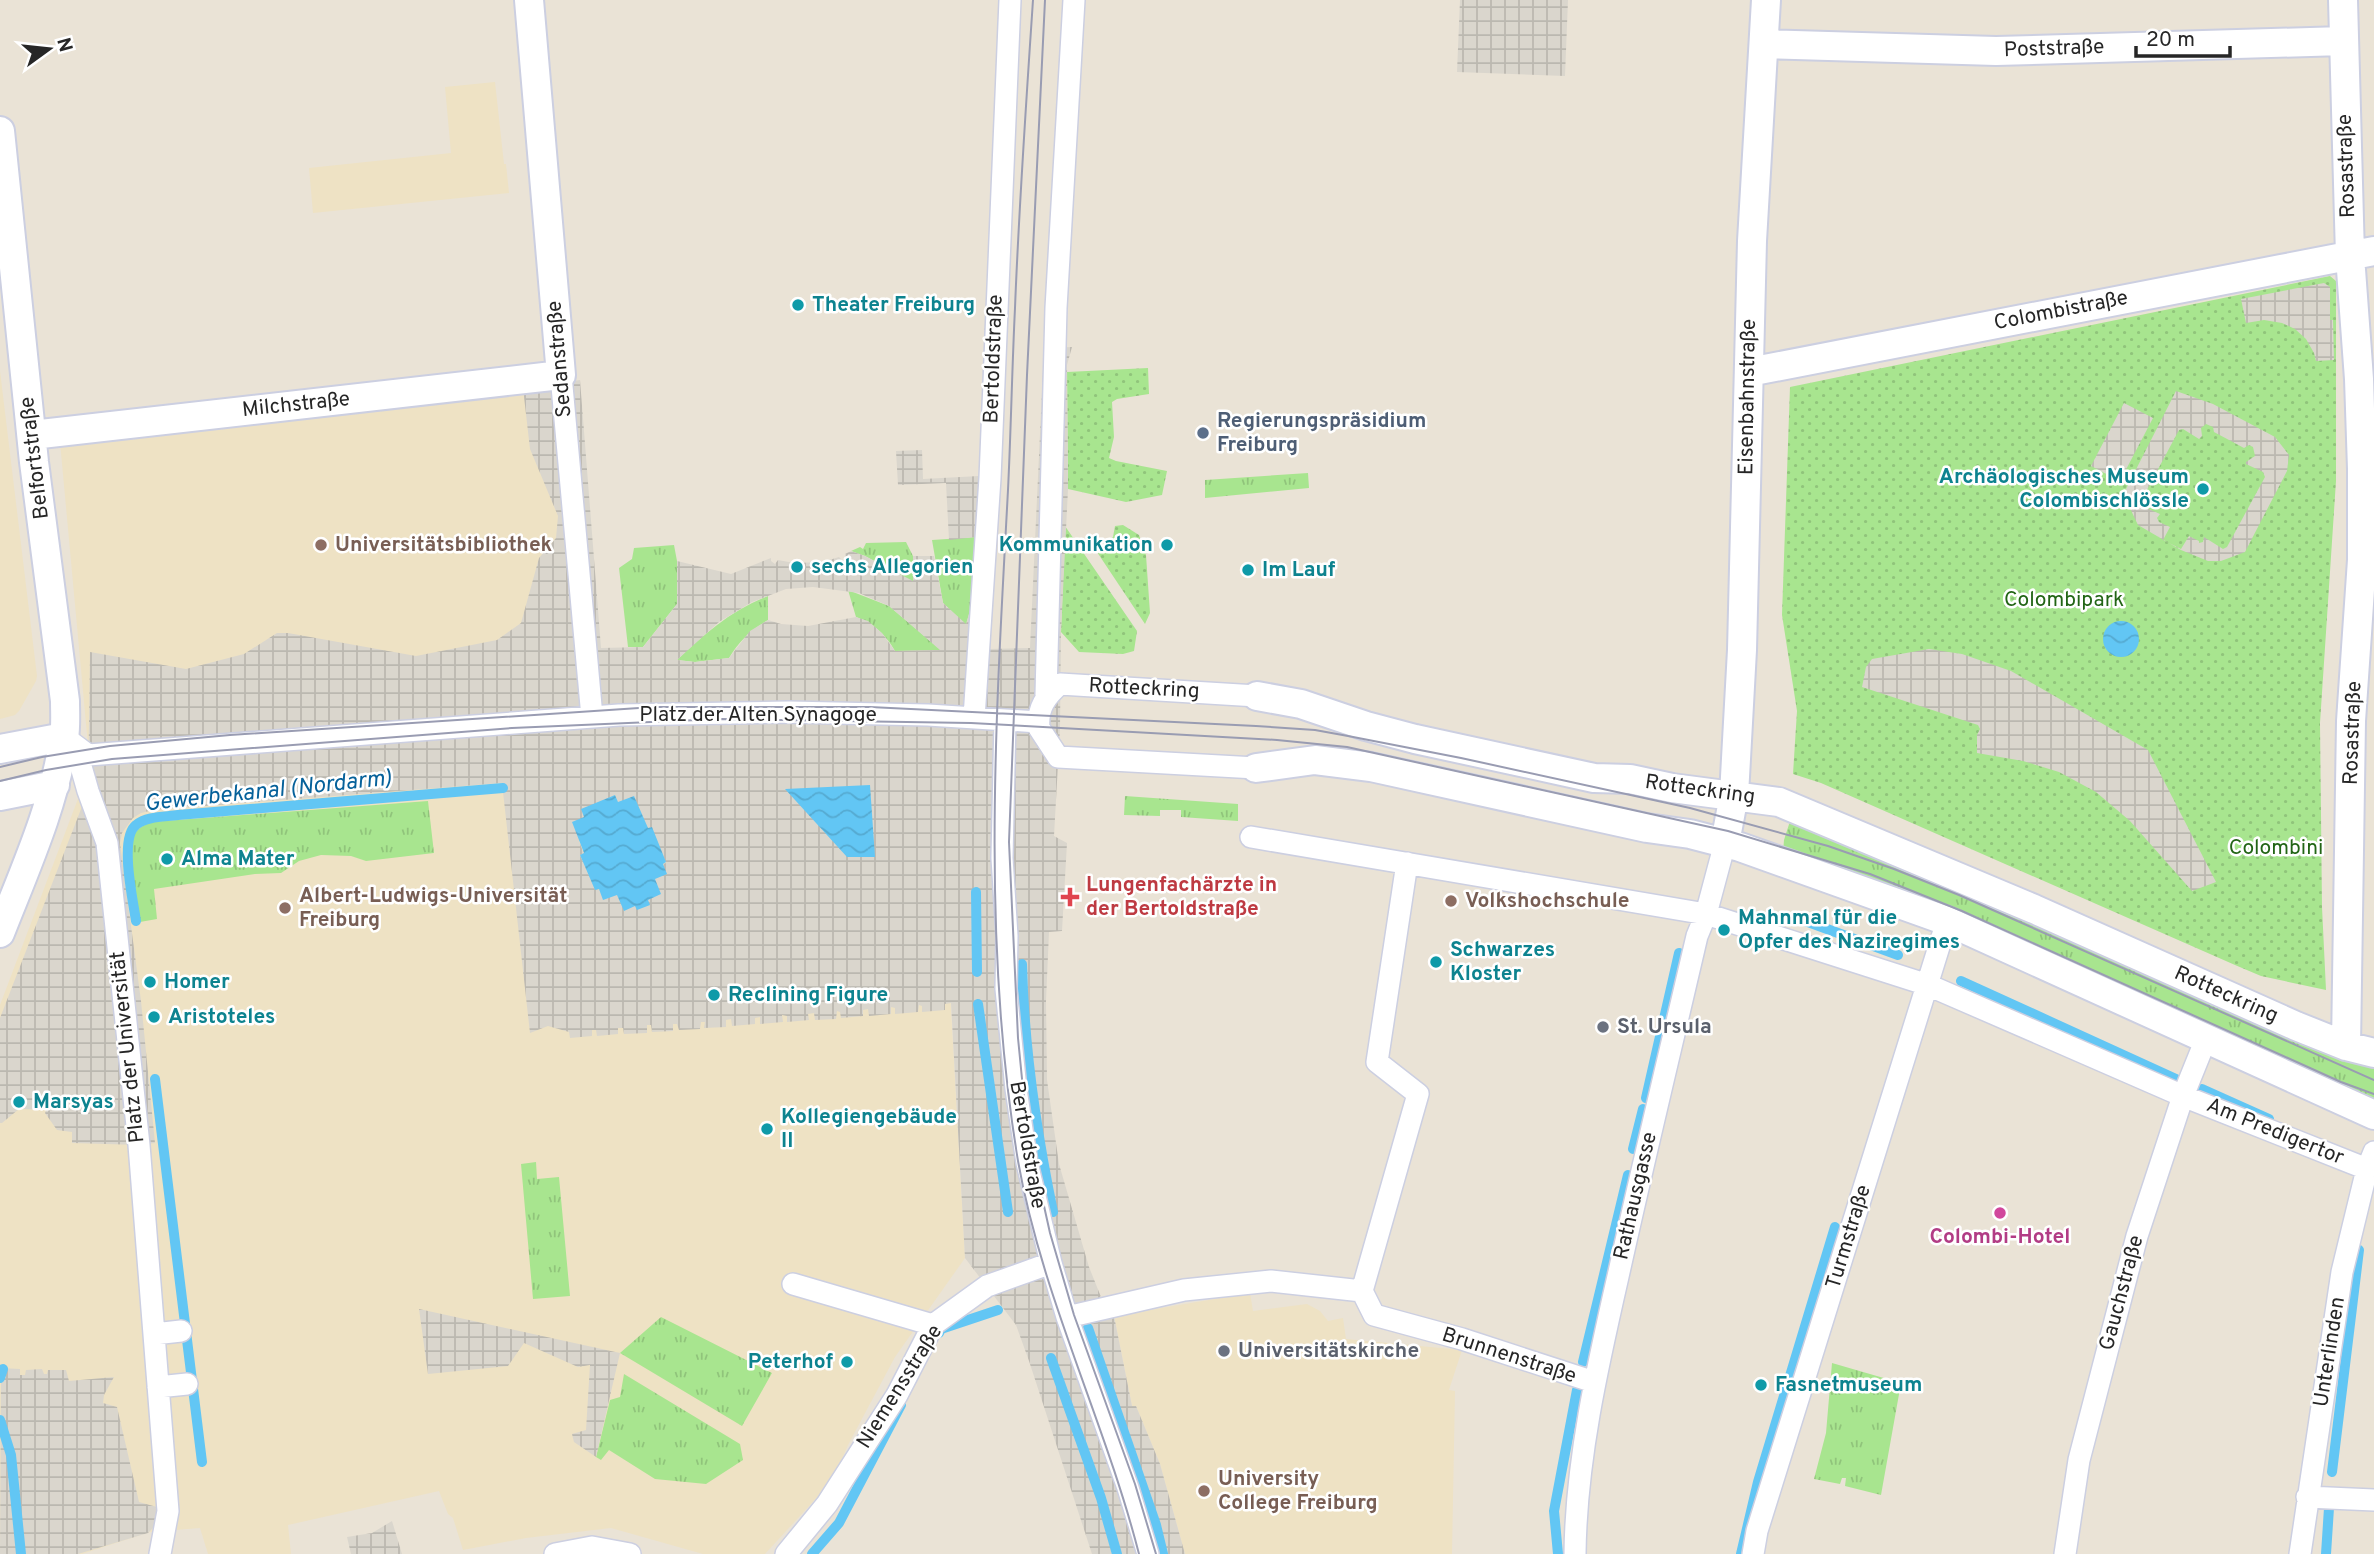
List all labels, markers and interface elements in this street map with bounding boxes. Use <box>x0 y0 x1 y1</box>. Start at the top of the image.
north arrow <box>14 14 84 84</box>
scale bar <box>2136 14 2230 58</box>
text: 20 m <box>2146 27 2195 54</box>
street label: Poststraße <box>2003 34 2105 64</box>
text: N <box>50 35 77 55</box>
street label: Rosastraße <box>2332 114 2362 218</box>
street label: Colombistraße <box>1992 285 2130 337</box>
place label: Theater Freiburg <box>812 292 975 319</box>
street label: Bertoldstraße <box>978 294 1010 424</box>
marker: Theater Freiburg <box>790 297 806 313</box>
street label: Sedanstraße <box>541 299 579 419</box>
street label: Eisenbahnstraße <box>1733 319 1763 475</box>
street label: Milchstraße <box>241 386 351 424</box>
street label: Belfortstraße <box>14 395 56 521</box>
place label: Regierungspräsidium Freiburg <box>1217 408 1426 459</box>
marker: Regierungspräsidium Freiburg <box>1195 425 1211 441</box>
place label: Archäologisches Museum Colombischlössle <box>1939 464 2189 515</box>
marker: Archäologisches Museum Colombischlössle <box>2195 481 2211 497</box>
place label: Universitätsbibliothek <box>335 532 553 559</box>
place label: Kommunikation <box>999 532 1153 559</box>
marker: Universitätsbibliothek <box>313 537 329 553</box>
marker: Kommunikation <box>1159 537 1175 553</box>
place label: sechs Allegorien <box>811 554 974 581</box>
place label: Im Lauf <box>1262 557 1336 584</box>
marker: sechs Allegorien <box>789 559 805 575</box>
marker: Im Lauf <box>1240 562 1256 578</box>
park label: Colombipark <box>2004 587 2124 614</box>
street label: Rotteckring <box>1088 673 1200 705</box>
street label: Rosastraße <box>2338 681 2368 785</box>
street label: Platz der Alten Synagoge <box>639 702 877 729</box>
water label: Gewerbekanal (Nordarm) <box>143 765 393 819</box>
street label: Rotteckring <box>1643 769 1757 811</box>
park label: Colombini <box>2229 835 2323 862</box>
place label: Alma Mater <box>181 846 295 873</box>
marker: Alma Mater <box>159 851 175 867</box>
place label: Lungenfachärzte in der Bertoldstraße <box>1086 872 1277 923</box>
place label: Albert-Ludwigs-Universität Freiburg <box>299 883 567 934</box>
marker: Lungenfachärzte in der Bertoldstraße <box>1060 887 1080 907</box>
place label: Volkshochschule <box>1465 888 1630 915</box>
marker: Volkshochschule <box>1443 893 1459 909</box>
marker: Albert-Ludwigs-Universität Freiburg <box>277 900 293 916</box>
place label: Mahnmal für die Opfer des Naziregimes <box>1738 905 1960 956</box>
marker: Mahnmal für die Opfer des Naziregimes <box>1716 922 1732 938</box>
place label: Schwarzes Kloster <box>1450 937 1555 988</box>
street label: Platz der Universität <box>104 950 152 1144</box>
marker: Schwarzes Kloster <box>1428 954 1444 970</box>
street label: Rotteckring <box>2170 960 2282 1030</box>
place label: Homer <box>164 969 230 996</box>
marker: Homer <box>142 974 158 990</box>
place label: Reclining Figure <box>728 982 888 1009</box>
marker: Reclining Figure <box>706 987 722 1003</box>
place label: Aristoteles <box>168 1004 275 1031</box>
marker: Aristoteles <box>146 1009 162 1025</box>
place label: St. Ursula <box>1617 1014 1712 1041</box>
marker: St. Ursula <box>1595 1019 1611 1035</box>
street label: Bertoldstraße <box>1002 1079 1052 1211</box>
place label: Marsyas <box>33 1089 114 1116</box>
street label: Am Predigertor <box>2202 1092 2348 1172</box>
marker: Marsyas <box>11 1094 27 1110</box>
place label: Kollegiengebäude II <box>781 1104 957 1155</box>
marker: Kollegiengebäude II <box>759 1121 775 1137</box>
street label: Rathausgasse <box>1608 1130 1664 1262</box>
street label: Turmstraße <box>1820 1182 1878 1292</box>
marker: Colombi-Hotel <box>1992 1205 2008 1221</box>
place label: Colombi-Hotel <box>1930 1224 2070 1251</box>
street label: Gauchstraße <box>2094 1233 2150 1353</box>
street label: Unterlinden <box>2308 1295 2352 1409</box>
street label: Niemensstraße <box>851 1320 949 1454</box>
street label: Brunnenstraße <box>1438 1322 1580 1390</box>
place label: Universitätskirche <box>1238 1338 1419 1365</box>
marker: Universitätskirche <box>1216 1343 1232 1359</box>
place label: Peterhof <box>748 1349 833 1376</box>
marker: Peterhof <box>839 1354 855 1370</box>
place label: Fasnetmuseum <box>1775 1372 1922 1399</box>
marker: Fasnetmuseum <box>1753 1377 1769 1393</box>
place label: University College Freiburg <box>1218 1466 1378 1517</box>
marker: University College Freiburg <box>1196 1483 1212 1499</box>

